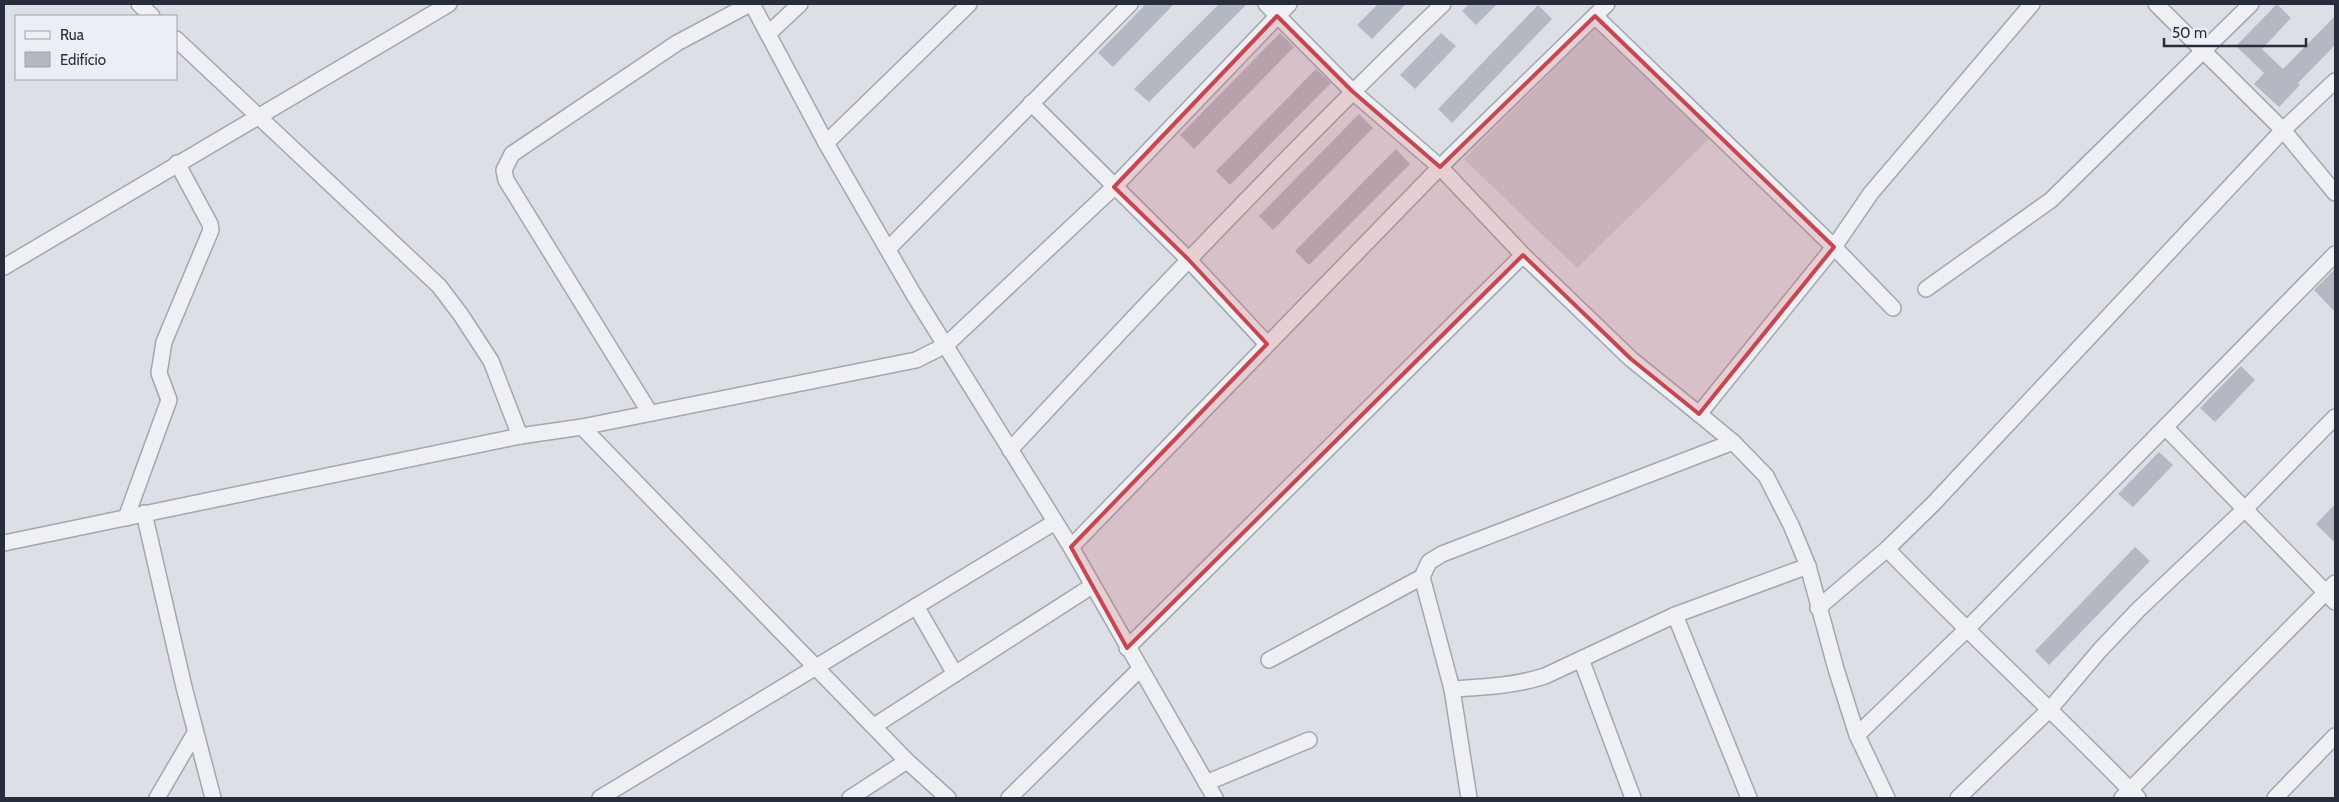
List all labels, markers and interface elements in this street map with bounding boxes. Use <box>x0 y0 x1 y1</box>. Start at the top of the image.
legend <box>15 15 178 80</box>
scale bar <box>2164 15 2306 47</box>
text: 50 m <box>2172 24 2207 42</box>
text: Rua <box>60 26 85 44</box>
text: Edifício <box>60 51 106 69</box>

